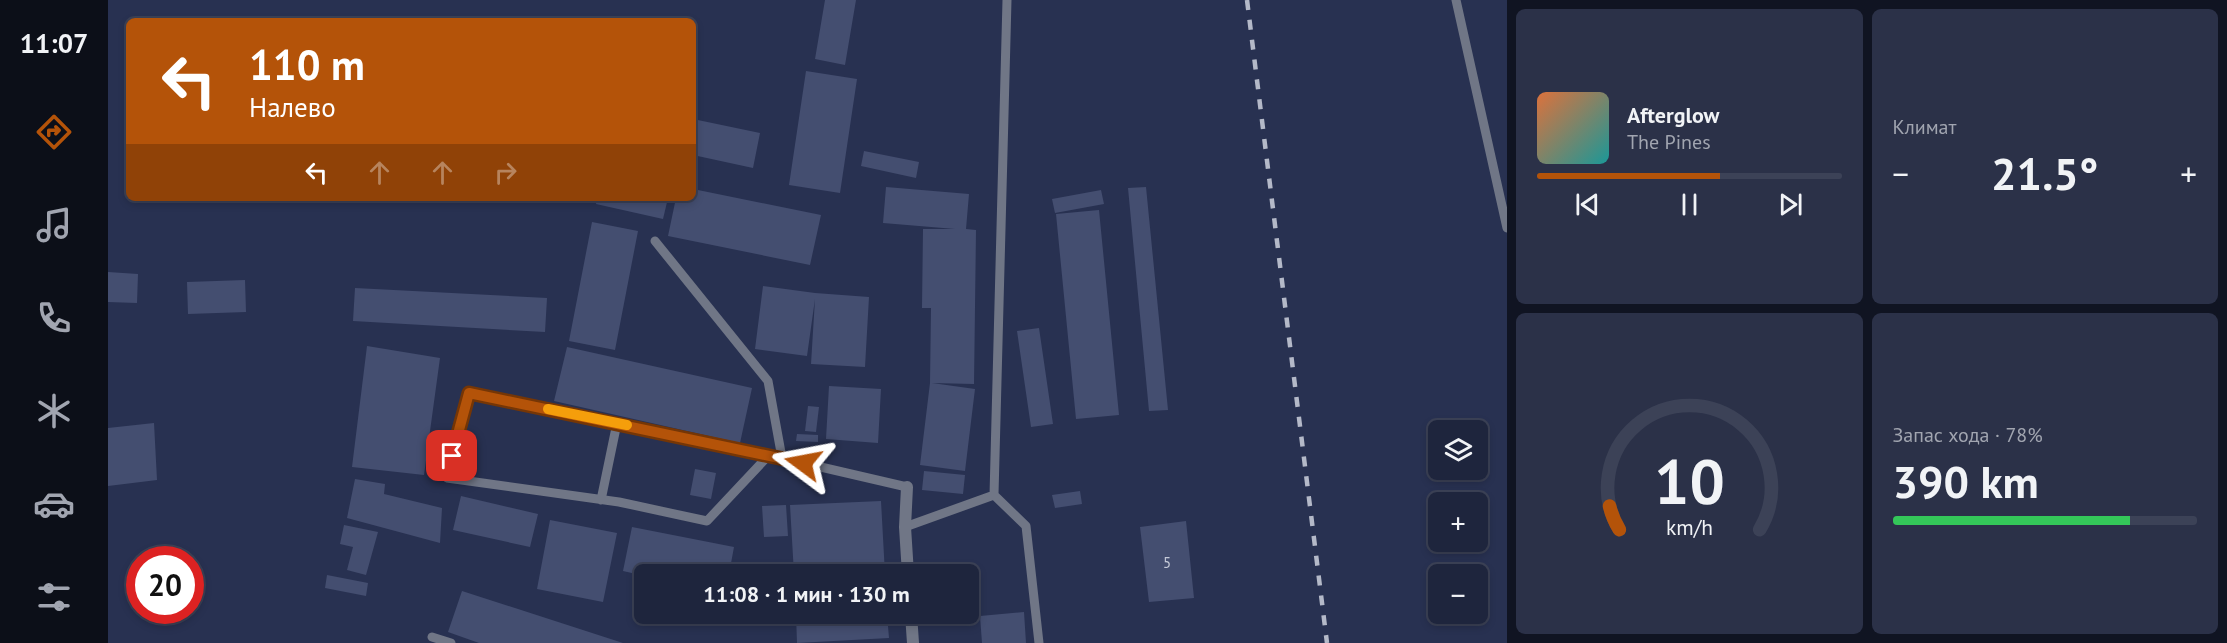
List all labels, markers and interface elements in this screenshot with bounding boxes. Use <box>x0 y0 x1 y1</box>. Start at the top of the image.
text: 11:07 <box>20 26 88 60</box>
text: 110 m <box>249 37 365 92</box>
icon: left <box>150 42 228 120</box>
text: Налево <box>249 90 336 124</box>
text: Afterglow <box>1627 101 1719 129</box>
icon: directions <box>33 111 75 153</box>
text: Климат <box>1893 114 1956 140</box>
text: The Pines <box>1627 129 1711 155</box>
text: 21.5° <box>1991 144 2098 202</box>
text: − <box>1893 152 1909 195</box>
text: + <box>2180 152 2197 195</box>
icon: left <box>300 156 333 189</box>
icon: ahead <box>363 156 396 189</box>
icon: ahead <box>426 156 459 189</box>
icon: right <box>489 156 522 189</box>
icon: previous <box>1571 188 1604 221</box>
icon: pause <box>1673 188 1706 221</box>
icon: next <box>1774 188 1807 221</box>
icon: music <box>33 204 75 246</box>
icon: phone <box>33 297 75 339</box>
icon: climate <box>33 390 75 432</box>
map controls <box>1428 420 1488 624</box>
button: layers <box>1428 420 1488 480</box>
text: Запас хода · 78% <box>1893 422 2043 448</box>
pin <box>426 430 477 481</box>
position arrow <box>771 431 835 495</box>
icon: arrive <box>435 439 468 472</box>
text: 10 <box>1654 440 1725 521</box>
text: 390 km <box>1893 452 2039 510</box>
icon: car <box>33 483 75 525</box>
button: + <box>1428 492 1488 552</box>
text: km/h <box>1666 514 1713 542</box>
speed limit sign: 20 <box>126 546 204 624</box>
house number: 5 <box>1163 553 1171 572</box>
button: − <box>1428 564 1488 624</box>
icon: filters <box>33 576 75 618</box>
text: 11:08 · 1 мин · 130 m <box>703 580 910 608</box>

